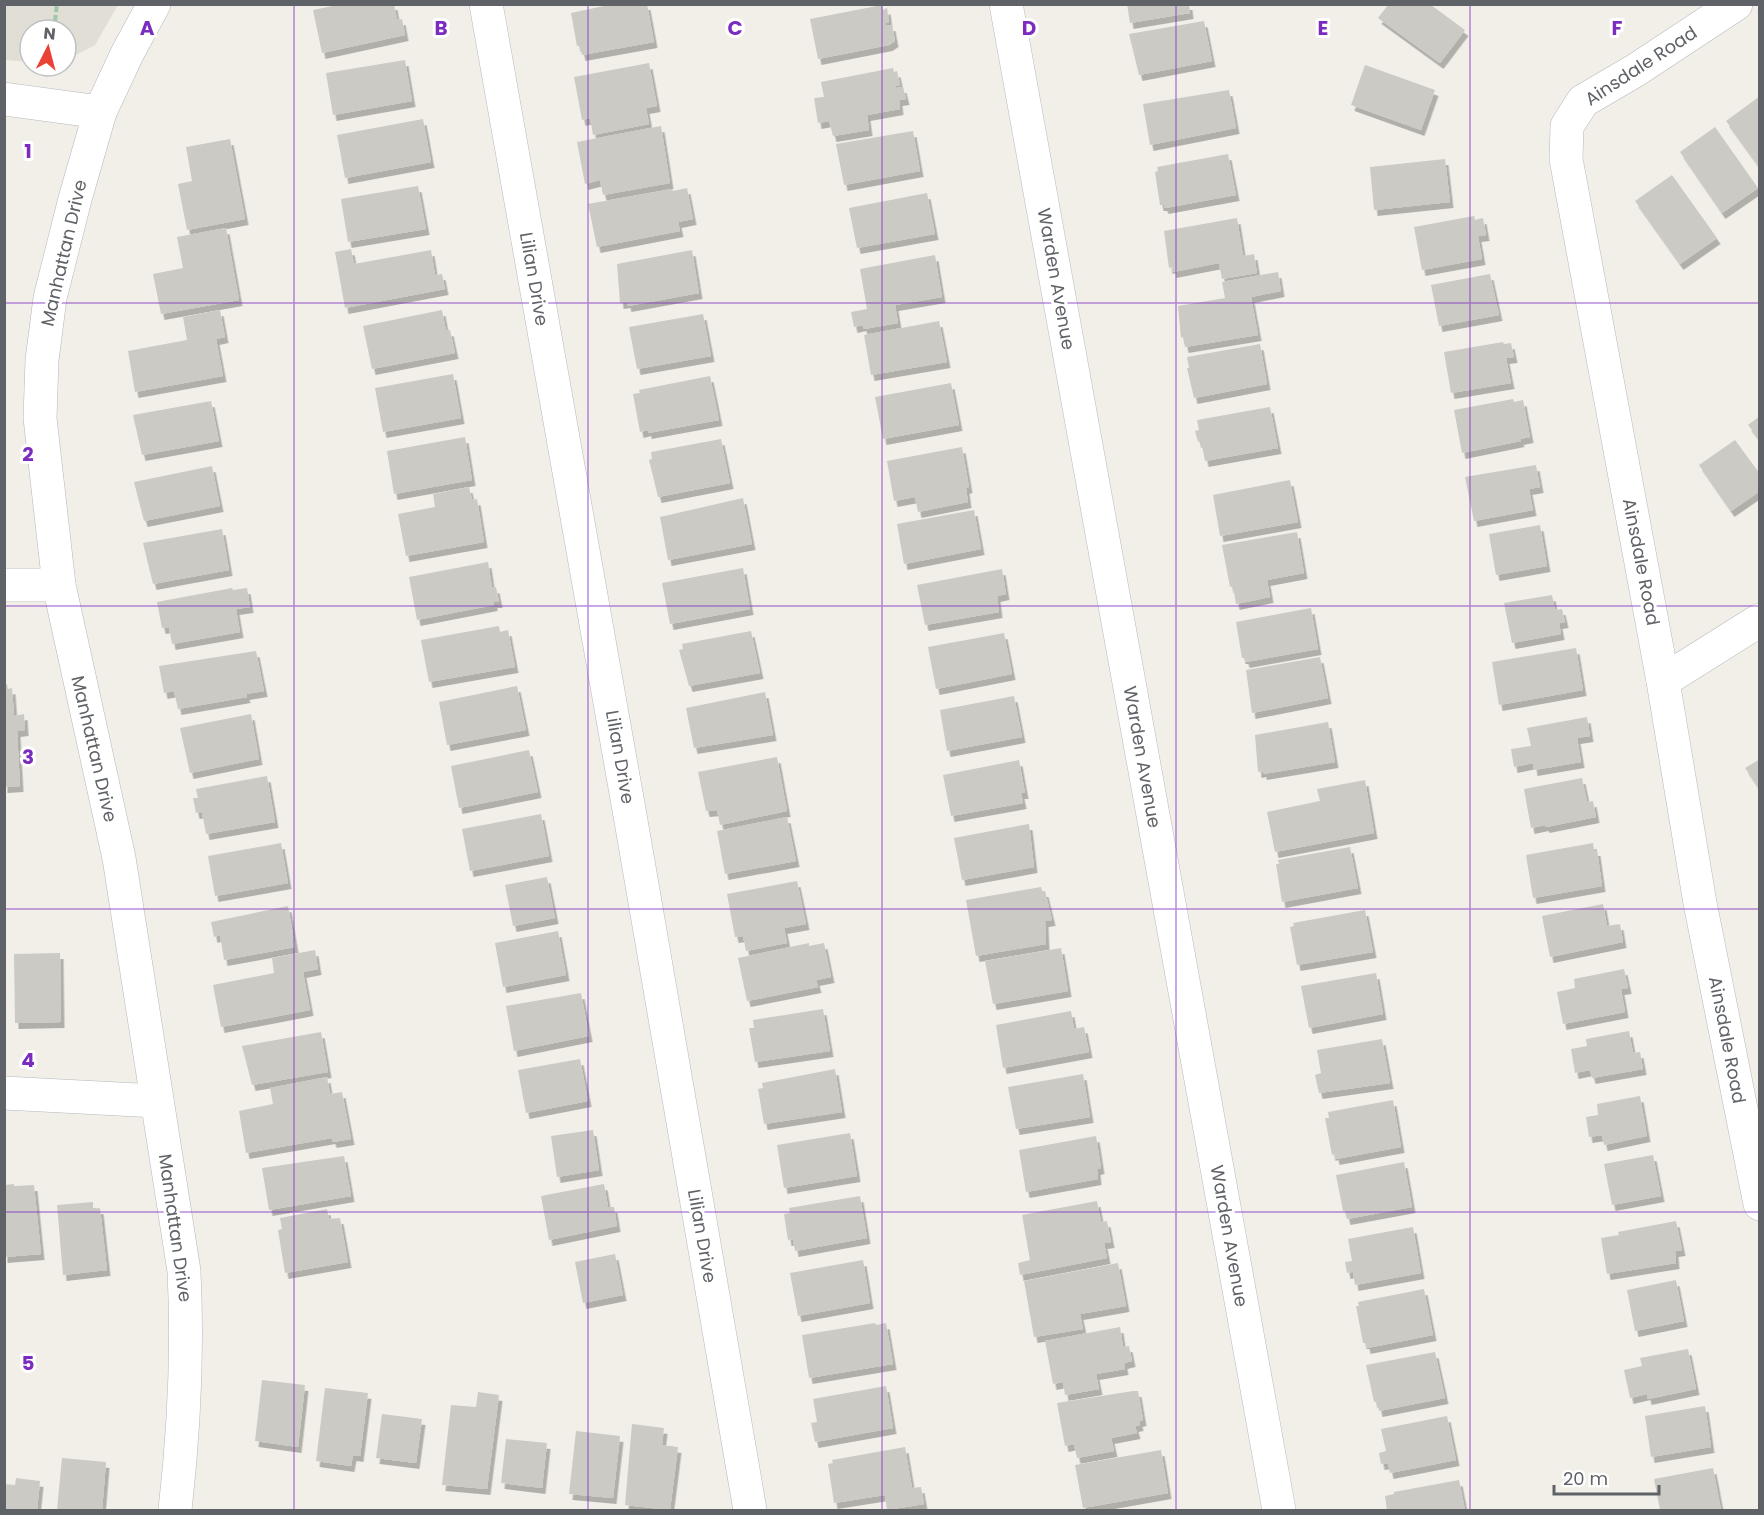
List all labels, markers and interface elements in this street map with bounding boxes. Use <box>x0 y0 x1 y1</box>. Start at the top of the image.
text: A <box>140 14 155 42</box>
text: B <box>434 14 448 42</box>
text: C <box>727 14 743 42</box>
text: D <box>1022 14 1036 42</box>
text: E <box>1318 14 1328 42</box>
text: F <box>1612 14 1623 42</box>
north arrow <box>18 18 78 78</box>
street label: Ainsdale Road <box>1580 20 1702 111</box>
text: N <box>42 22 57 46</box>
text: 1 <box>24 137 32 165</box>
street label: Manhattan Drive <box>35 177 93 329</box>
street label: Warden Avenue <box>1032 206 1081 352</box>
street label: Lilian Drive <box>514 230 555 328</box>
text: 2 <box>22 440 34 468</box>
street label: Ainsdale Road <box>1617 496 1666 628</box>
street label: Manhattan Drive <box>65 673 123 825</box>
street label: Warden Avenue <box>1118 684 1167 830</box>
street label: Lilian Drive <box>600 708 641 806</box>
text: 3 <box>22 743 34 771</box>
street label: Ainsdale Road <box>1703 974 1752 1106</box>
text: 4 <box>21 1046 35 1074</box>
street label: Manhattan Drive <box>153 1152 198 1304</box>
street label: Warden Avenue <box>1205 1163 1254 1309</box>
street label: Lilian Drive <box>682 1187 723 1285</box>
text: 5 <box>22 1349 35 1377</box>
scale bar <box>1554 1458 1659 1496</box>
text: 20 m <box>1563 1466 1608 1491</box>

